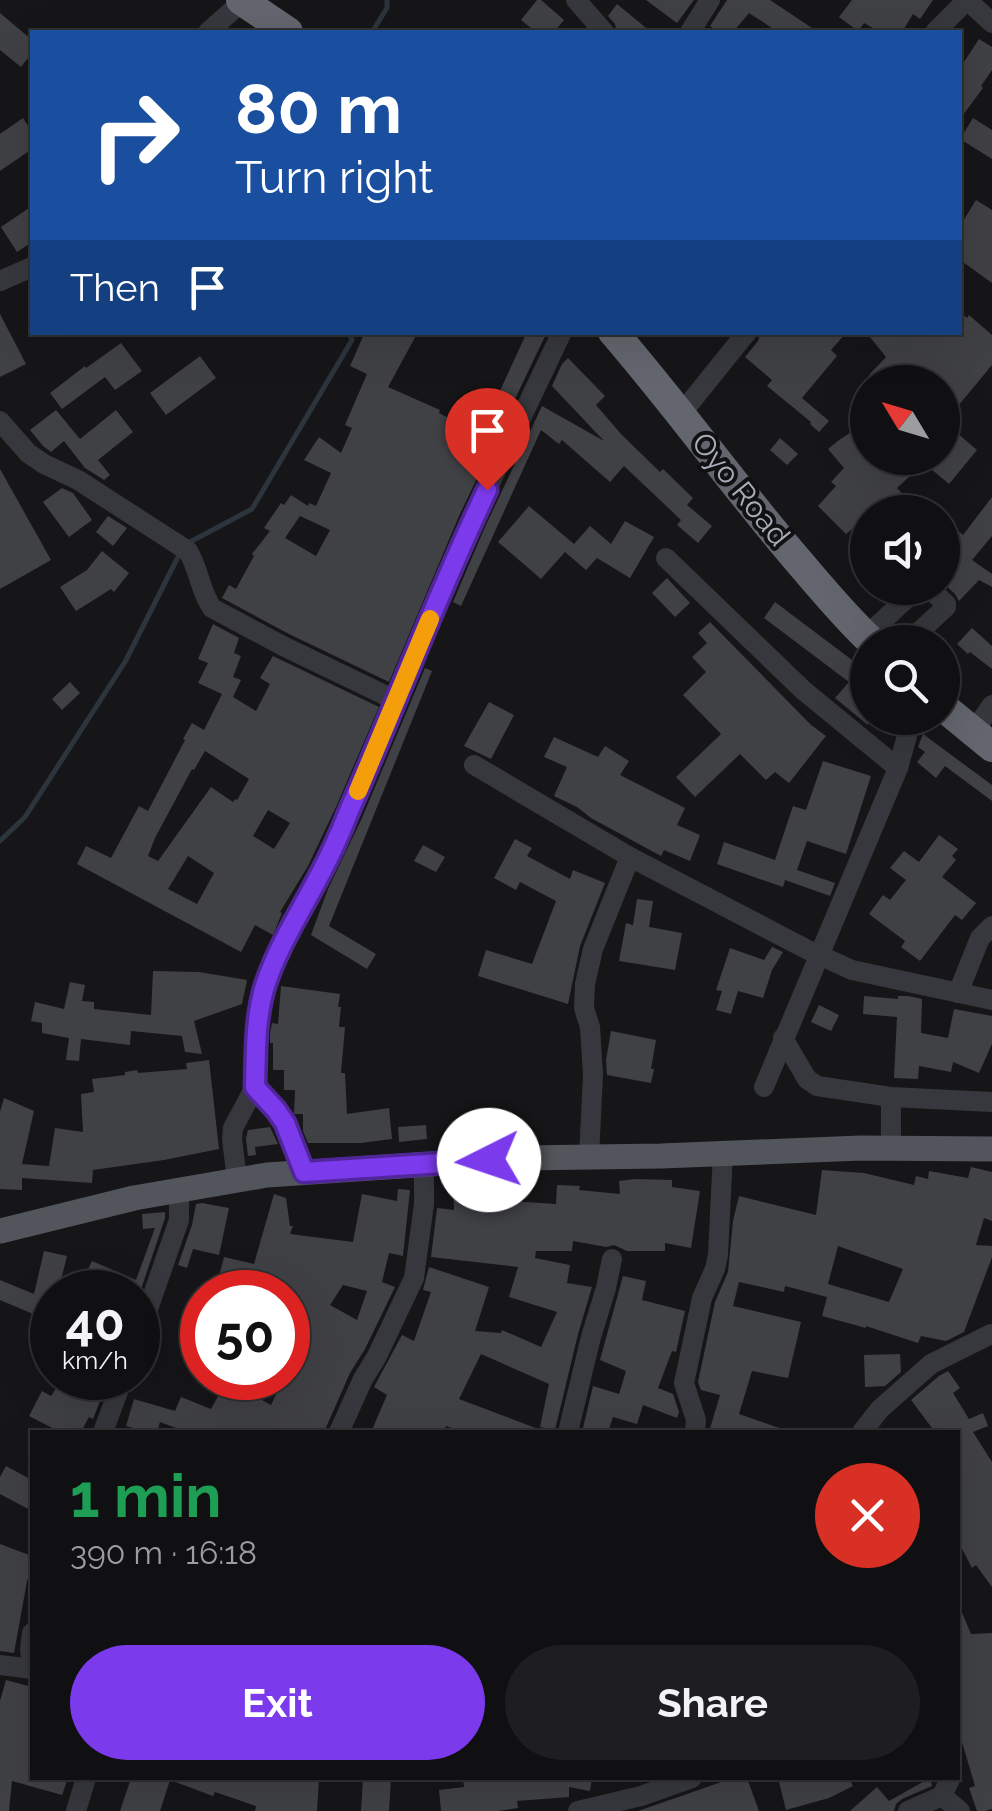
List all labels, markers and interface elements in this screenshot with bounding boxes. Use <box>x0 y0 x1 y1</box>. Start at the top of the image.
text: 80 m <box>235 67 402 149</box>
icon: right <box>70 70 200 200</box>
text: Turn right <box>235 151 433 204</box>
icon: arrive <box>180 260 235 315</box>
text: Then <box>70 265 160 310</box>
north arrow <box>850 365 960 475</box>
map controls <box>850 365 960 735</box>
pin <box>445 388 530 491</box>
icon: arrive <box>460 403 515 458</box>
street label: Oyo Road <box>685 425 797 553</box>
button: sound <box>850 495 960 605</box>
button: search <box>850 625 960 735</box>
position arrow <box>437 1108 541 1212</box>
speed limit sign: 50 <box>180 1270 310 1400</box>
text: 40 <box>65 1293 125 1352</box>
text: km/h <box>62 1345 128 1375</box>
text: 1 min <box>70 1461 221 1531</box>
button: close <box>815 1463 920 1568</box>
text: 390 m · 16:18 <box>70 1534 257 1571</box>
button: Exit <box>70 1645 485 1760</box>
button: Share <box>505 1645 920 1760</box>

